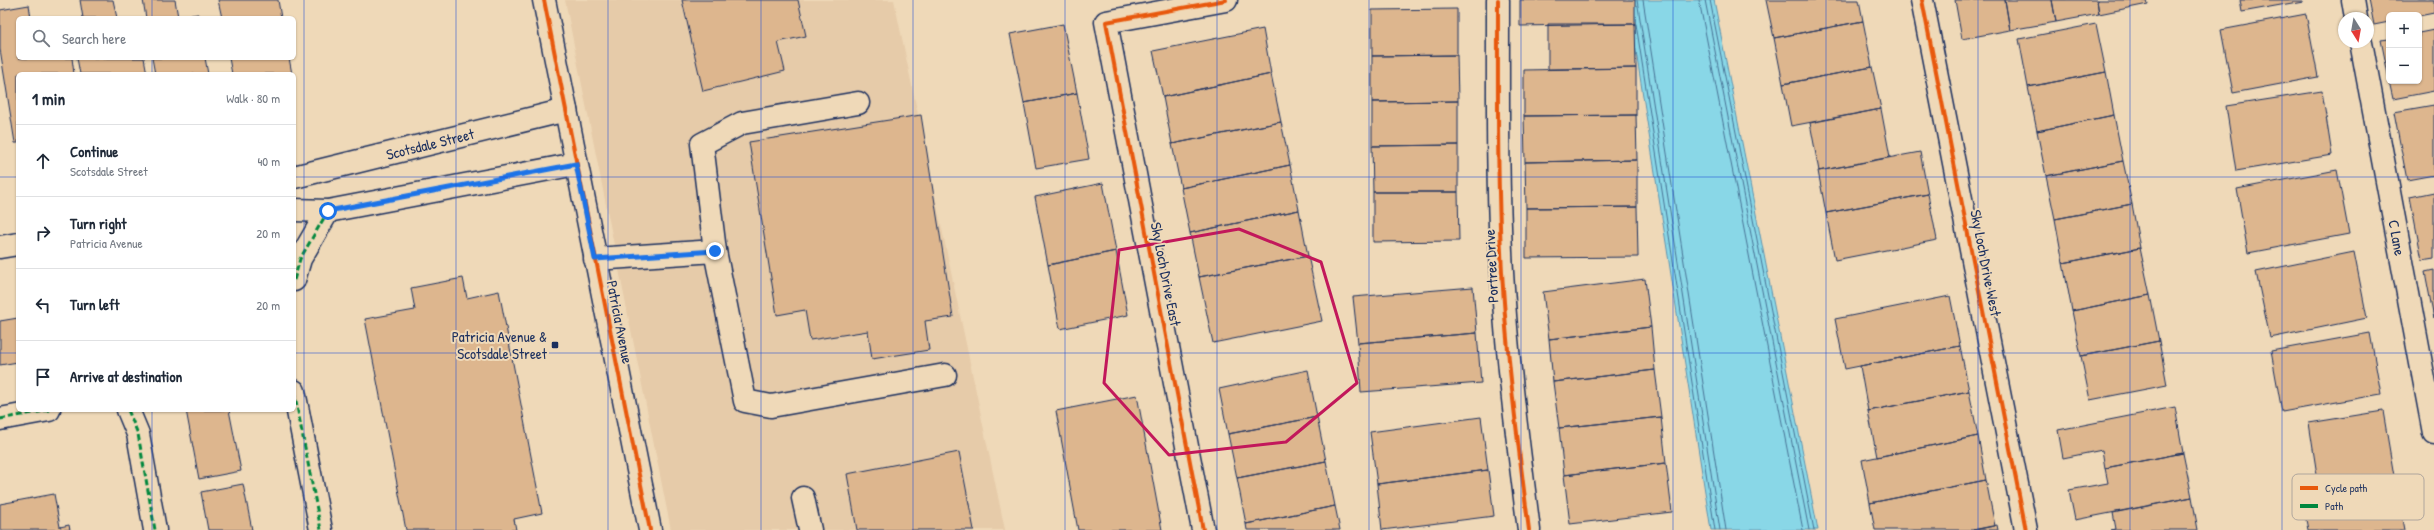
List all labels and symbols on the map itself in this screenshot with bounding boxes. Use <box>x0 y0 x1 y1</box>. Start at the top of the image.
north arrow <box>2338 12 2374 48</box>
street label: Scotsdale Street <box>384 122 477 164</box>
route start <box>319 202 337 220</box>
street label: Sky Loch Drive West <box>1965 208 2007 319</box>
street label: C Lane <box>2384 218 2411 257</box>
street label: Sky Loch Drive East <box>1146 220 1187 328</box>
street label: Portree Drive <box>1479 229 1503 303</box>
route end <box>706 242 724 260</box>
street label: Patricia Avenue <box>602 279 638 365</box>
place label: Patricia Avenue & Scotsdale Street <box>452 326 548 364</box>
marker: Patricia Avenue & Scotsdale Street <box>550 340 560 350</box>
legend <box>2292 474 2424 520</box>
text: Cycle path <box>2325 481 2368 495</box>
text: Path <box>2325 499 2343 513</box>

